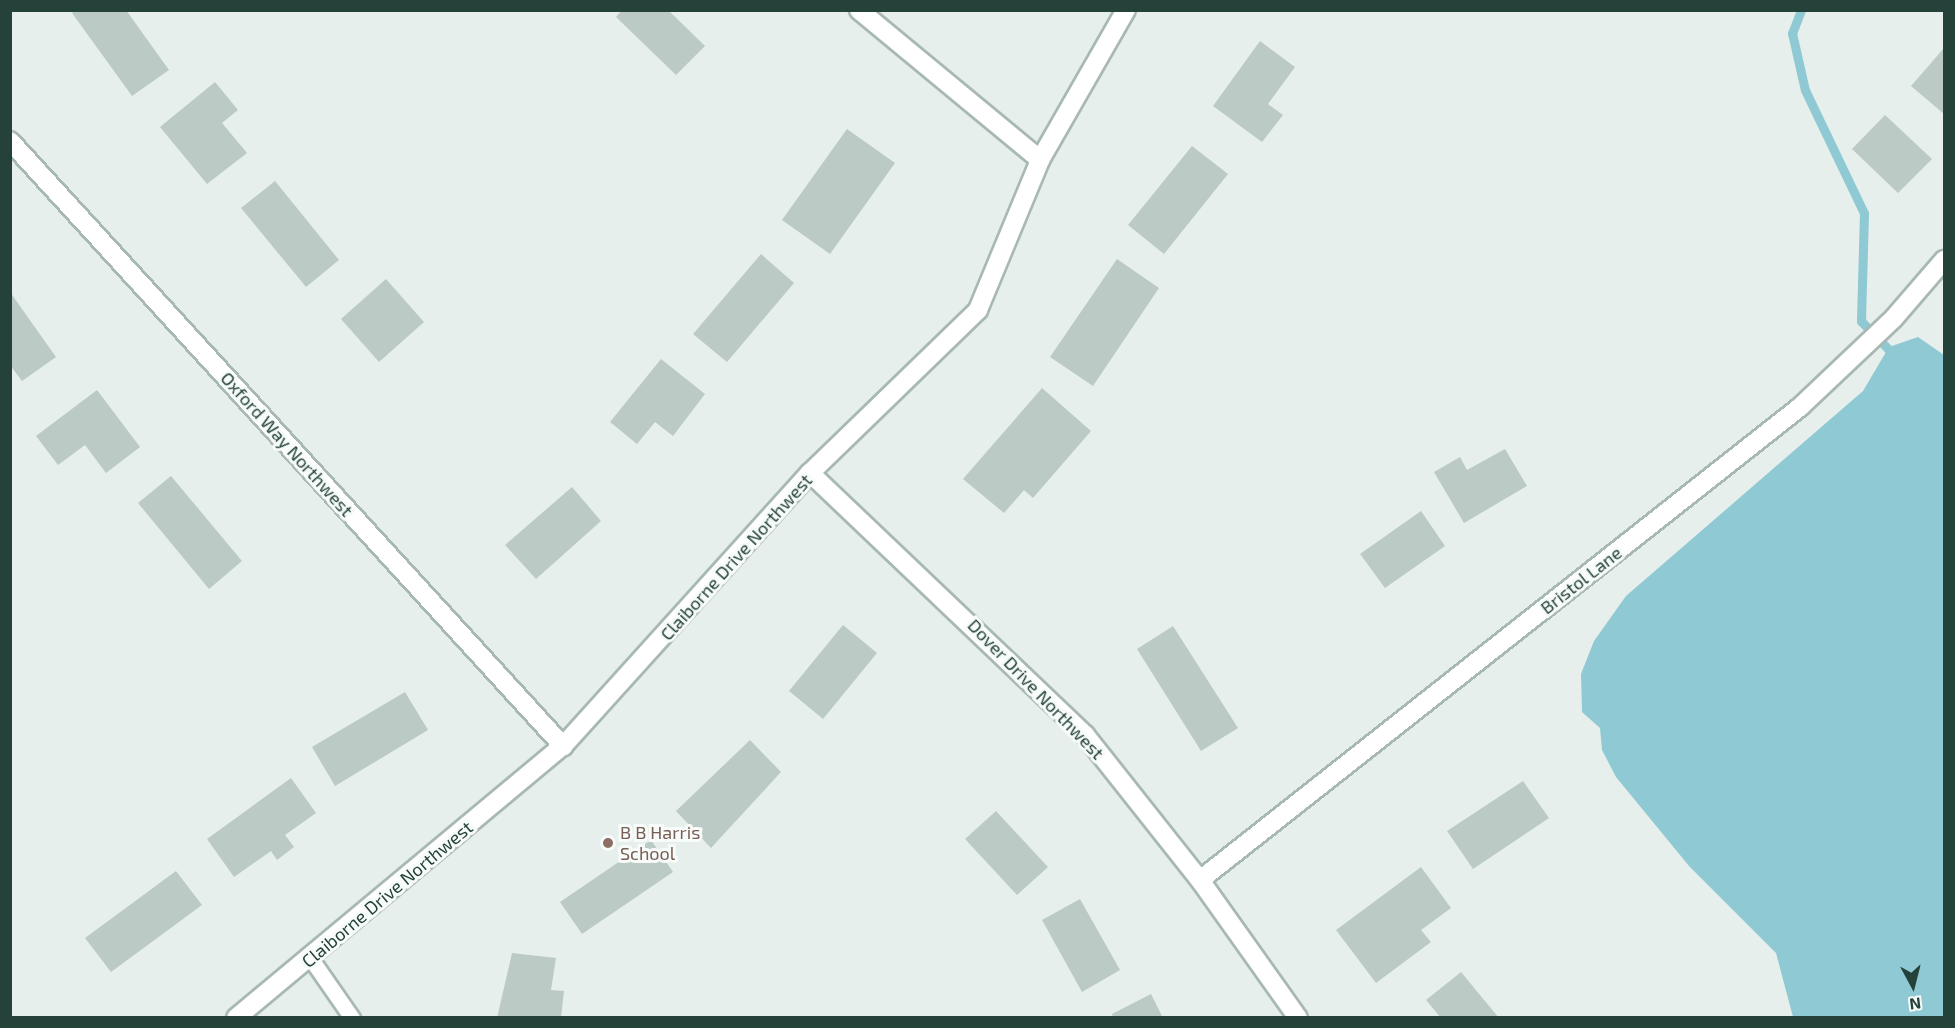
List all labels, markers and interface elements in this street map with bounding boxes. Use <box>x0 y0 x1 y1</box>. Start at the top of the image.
street label: Oxford Way Northwest <box>216 367 358 521</box>
street label: Claiborne Drive Northwest <box>656 469 816 645</box>
street label: Bristol Lane <box>1536 541 1626 619</box>
street label: Dover Drive Northwest <box>963 614 1109 764</box>
street label: Claiborne Drive Northwest <box>297 816 477 972</box>
place label: B B Harris School <box>620 822 700 864</box>
marker: B B Harris School <box>601 836 615 850</box>
north arrow <box>1883 956 1943 1016</box>
text: N <box>1908 994 1922 1014</box>

